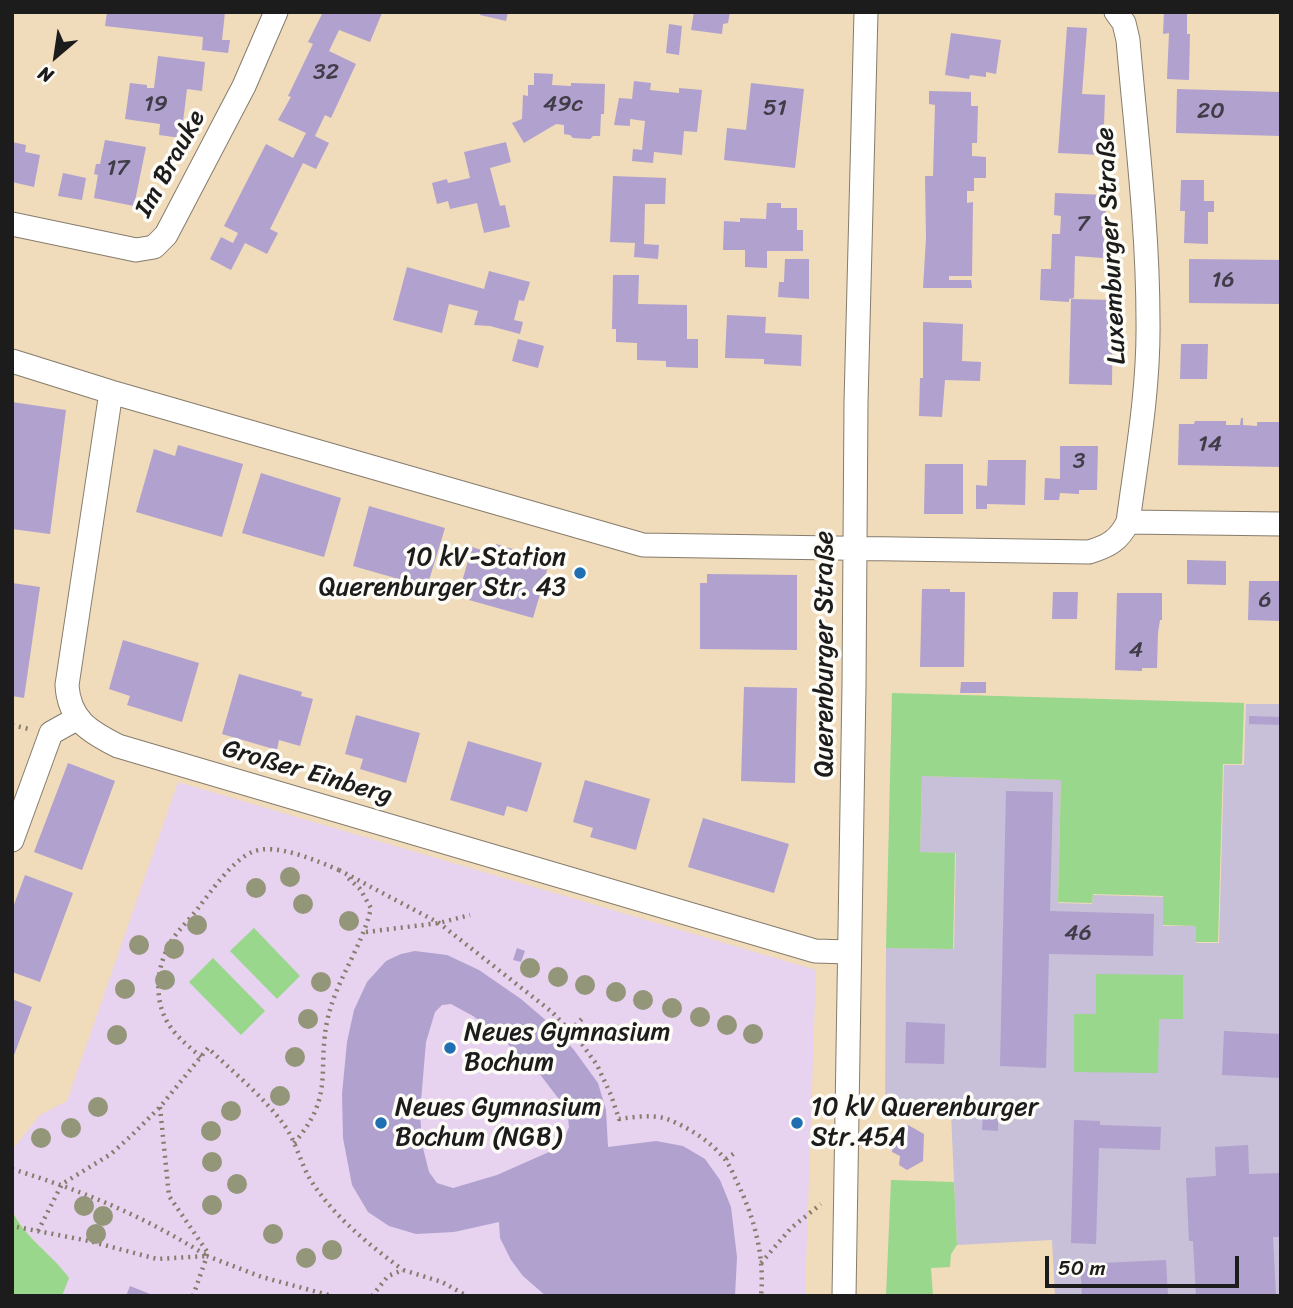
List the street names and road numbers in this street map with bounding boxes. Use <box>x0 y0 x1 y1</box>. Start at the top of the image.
street label: Im Brauke <box>129 105 213 223</box>
street label: Luxemburger Straße <box>1090 127 1134 365</box>
street label: Querenburger Straße <box>809 531 841 777</box>
street label: Großer Einberg <box>218 734 396 812</box>

